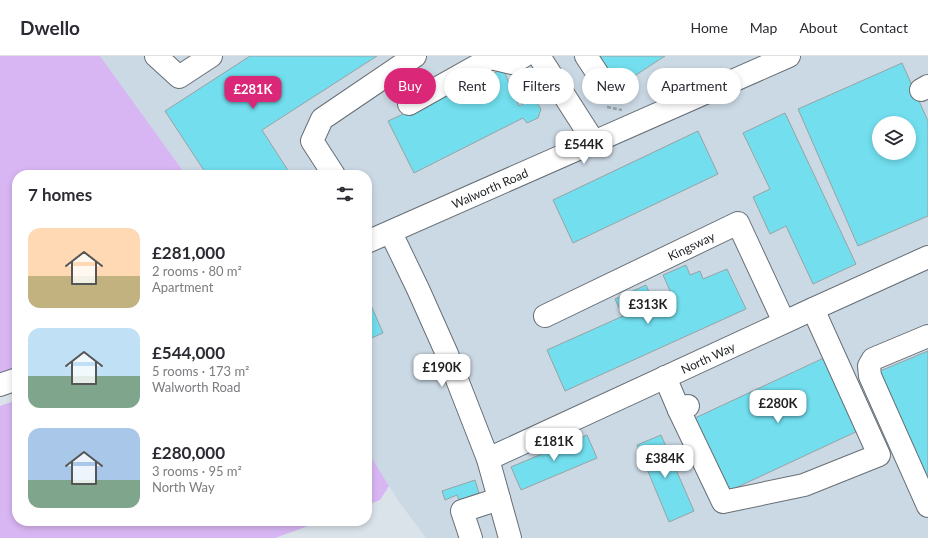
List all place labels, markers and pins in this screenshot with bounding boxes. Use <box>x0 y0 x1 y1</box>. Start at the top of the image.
pin: £281K <box>225 76 281 110</box>
pin: £544K <box>556 131 612 165</box>
pin: £313K <box>620 291 676 325</box>
pin: £190K <box>414 354 470 388</box>
pin: £280K <box>750 390 806 424</box>
pin: £181K <box>526 428 582 462</box>
pin: £384K <box>637 445 693 479</box>

